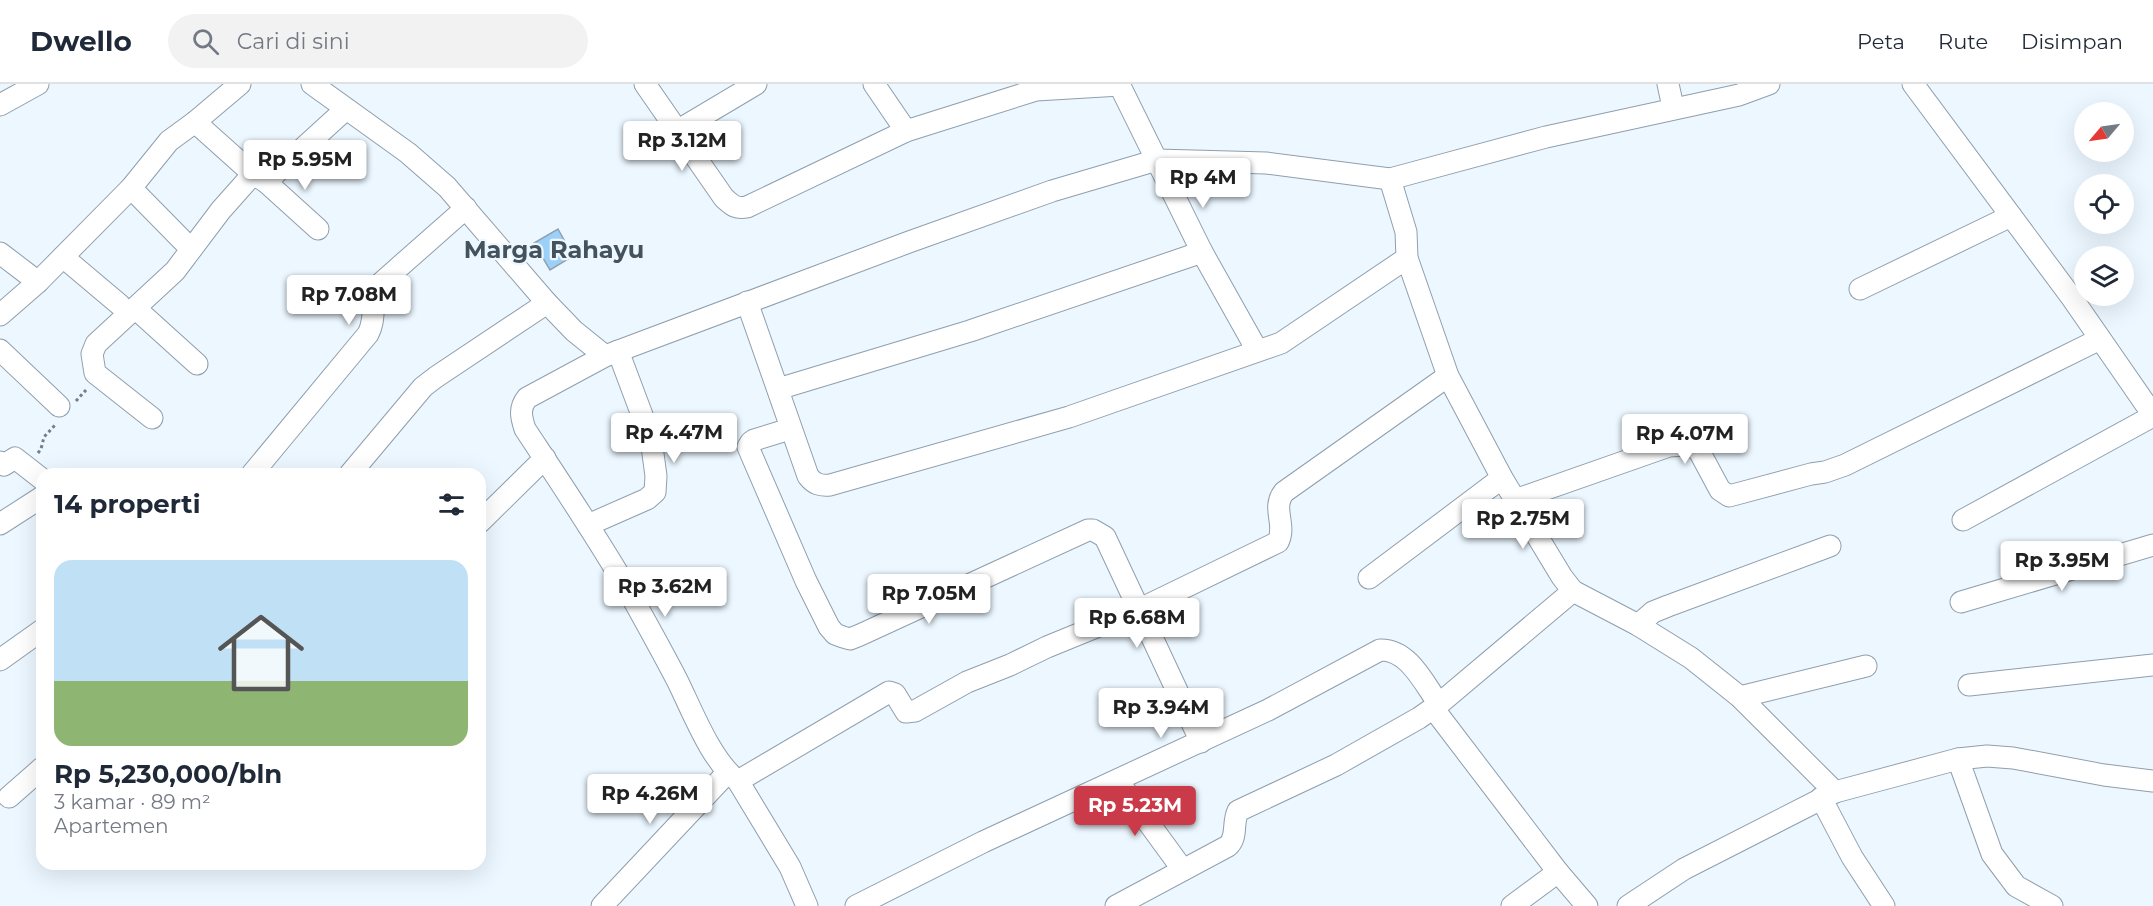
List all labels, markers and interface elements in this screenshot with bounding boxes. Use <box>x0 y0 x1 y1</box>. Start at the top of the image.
search box <box>168 14 588 68</box>
text: Dwello <box>30 24 132 58</box>
icon: search <box>189 25 222 58</box>
text: Cari di sini <box>237 28 350 55</box>
text: Peta <box>1857 29 1905 54</box>
text: Rute <box>1938 29 1988 54</box>
text: Disimpan <box>2021 29 2123 54</box>
north arrow <box>2074 102 2134 162</box>
map controls <box>2074 102 2134 306</box>
pin: Rp 3.12M <box>620 121 744 172</box>
text: Rp 3.12M <box>637 128 727 152</box>
pin: Rp 5.95M <box>243 140 367 191</box>
text: Rp 5.95M <box>257 147 353 171</box>
pin: Rp 4M <box>1161 158 1245 209</box>
text: Rp 4M <box>1169 165 1237 189</box>
button: locate <box>2074 174 2134 234</box>
district label: Marga Rahayu <box>464 235 644 264</box>
button: layers <box>2074 246 2134 306</box>
pin: Rp 7.08M <box>287 275 411 326</box>
text: Rp 7.08M <box>301 282 397 306</box>
pin: Rp 4.47M <box>612 413 736 464</box>
pin: Rp 4.07M <box>1623 414 1747 465</box>
text: Rp 4.47M <box>625 420 723 444</box>
text: Rp 4.07M <box>1636 421 1734 445</box>
text: 14 properti <box>54 488 201 520</box>
icon: filters <box>435 488 468 521</box>
pin: Rp 2.75M <box>1461 499 1585 550</box>
text: Rp 2.75M <box>1476 506 1570 530</box>
pin: Rp 3.95M <box>2000 541 2124 592</box>
text: Rp 3.95M <box>2015 548 2109 572</box>
pin: Rp 3.62M <box>603 567 727 618</box>
text: Rp 3.62M <box>618 574 712 598</box>
pin: Rp 7.05M <box>867 574 991 625</box>
text: Rp 7.05M <box>881 581 977 605</box>
pin: Rp 6.68M <box>1075 598 1199 649</box>
icon: home <box>207 599 315 707</box>
text: Rp 6.68M <box>1088 605 1186 629</box>
pin: Rp 3.94M <box>1099 688 1223 739</box>
text: Rp 3.94M <box>1113 695 1209 719</box>
text: Rp 5,230,000/bln <box>54 758 282 790</box>
pin: Rp 4.26M <box>588 774 712 825</box>
text: Rp 4.26M <box>601 781 699 805</box>
pin: Rp 5.23M <box>1073 786 1197 837</box>
text: 3 kamar · 89 m² <box>54 790 211 814</box>
text: Rp 5.23M <box>1088 793 1182 817</box>
text: Apartemen <box>54 814 169 838</box>

